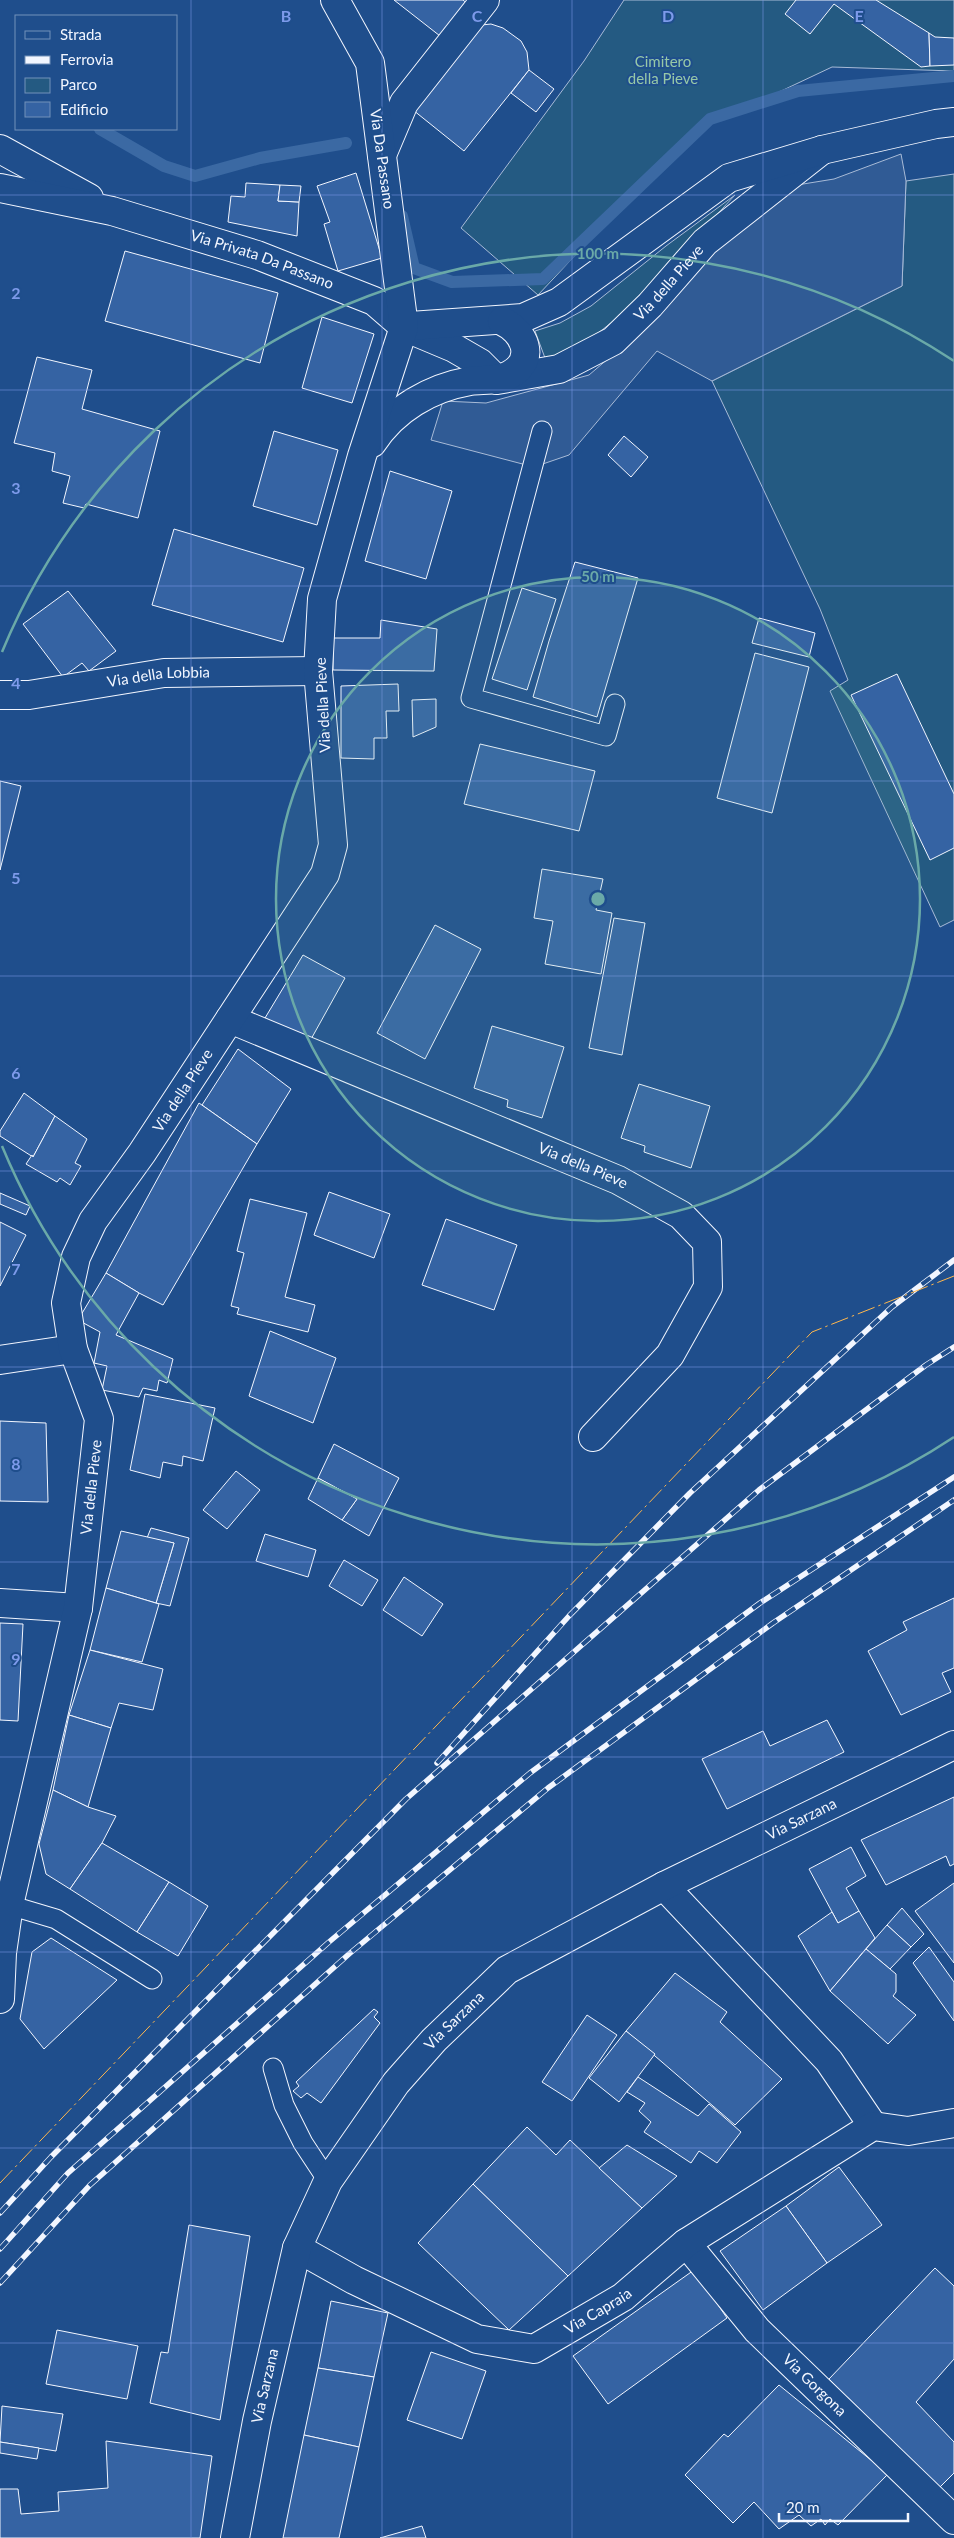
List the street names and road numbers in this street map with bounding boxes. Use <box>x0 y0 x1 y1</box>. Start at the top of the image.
street label: Via Da Passano <box>367 108 399 210</box>
street label: Via Privata Da Passano <box>188 225 337 292</box>
street label: Via della Pieve <box>630 241 707 324</box>
street label: Via della Pieve <box>311 657 333 753</box>
street label: Via della Lobbia <box>106 662 210 690</box>
street label: Via della Pieve <box>148 1045 216 1135</box>
street label: Via della Pieve <box>536 1138 631 1192</box>
street label: Via della Pieve <box>76 1439 105 1536</box>
street label: Via Sarzana <box>763 1794 839 1843</box>
street label: Via Sarzana <box>420 1987 487 2053</box>
street label: Via Capraia <box>561 2284 635 2337</box>
street label: Via Sarzana <box>247 2347 281 2425</box>
street label: Via Gorgona <box>779 2350 851 2419</box>

